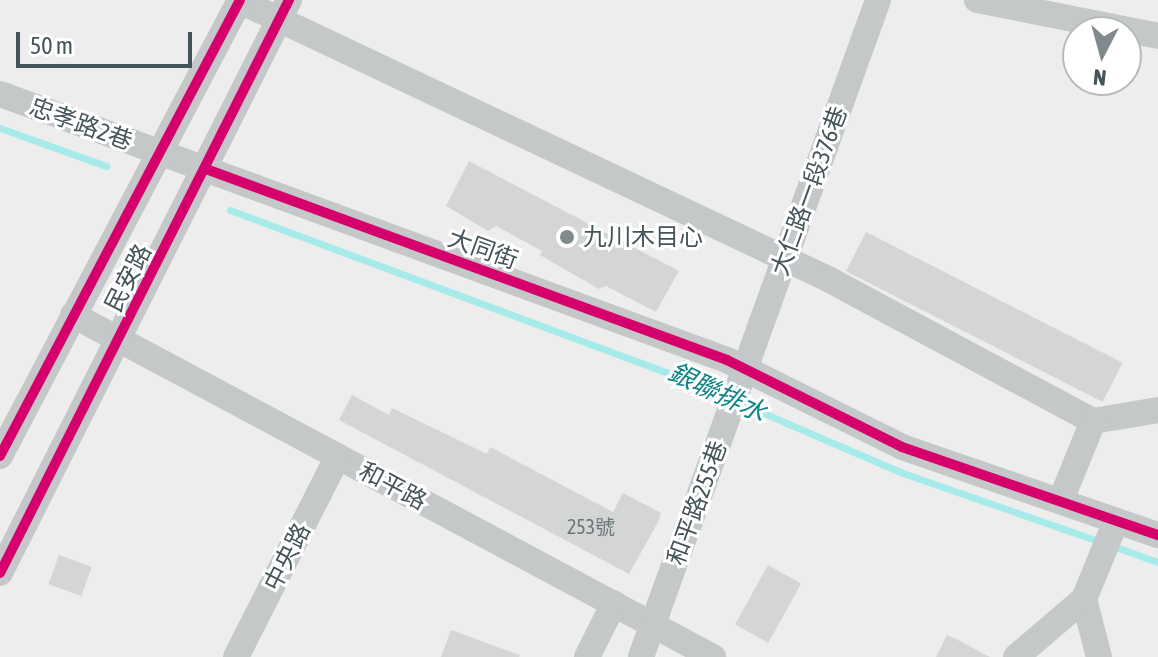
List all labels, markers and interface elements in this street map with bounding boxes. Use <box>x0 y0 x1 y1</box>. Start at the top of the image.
scale bar <box>20 16 196 66</box>
north arrow <box>1062 16 1142 96</box>
text: 50 m <box>30 32 73 59</box>
text: N <box>1092 64 1108 91</box>
street label: 忠孝路2巷 <box>26 92 136 156</box>
street label: 大仁路一段376巷 <box>765 103 853 279</box>
street label: 大同街 <box>444 223 522 275</box>
place label: 九川木目心 <box>583 223 703 251</box>
marker: 九川木目心 <box>558 228 576 246</box>
street label: 民安路 <box>99 239 157 317</box>
water label: 銀聯排水 <box>663 357 771 429</box>
street label: 和平路255巷 <box>661 437 733 569</box>
street label: 和平路 <box>354 456 432 516</box>
house number: 253號 <box>567 514 615 538</box>
street label: 中央路 <box>258 518 316 596</box>

